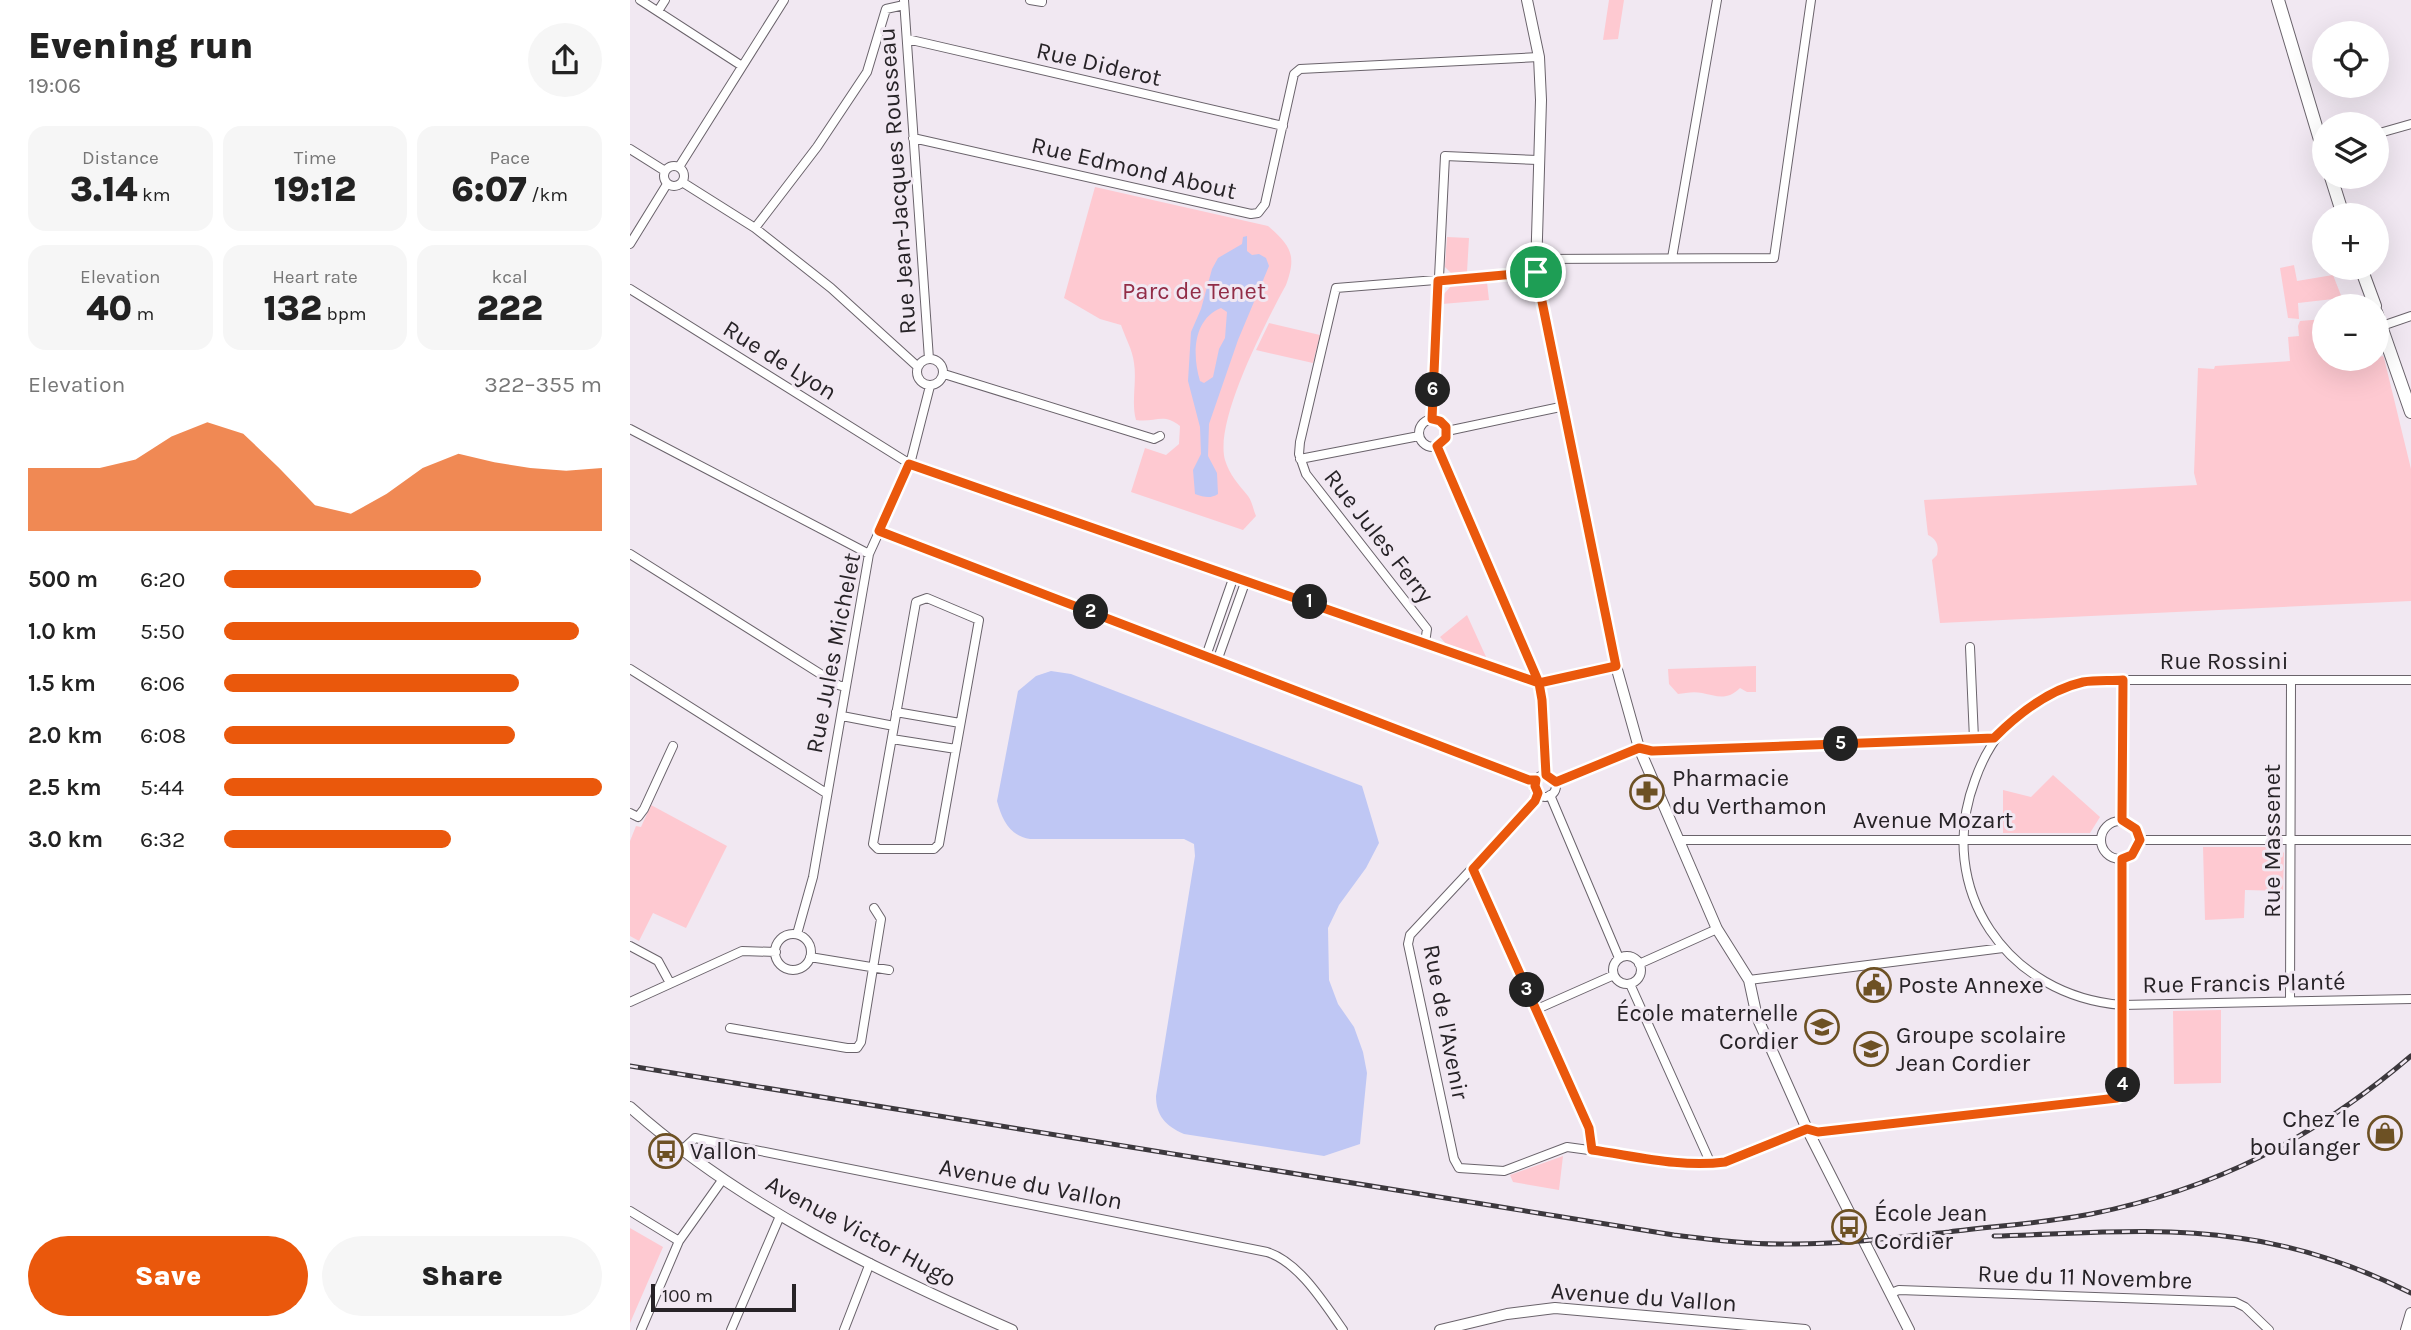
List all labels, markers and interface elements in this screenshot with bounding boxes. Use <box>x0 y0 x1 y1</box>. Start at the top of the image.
map controls <box>2312 21 2389 371</box>
button: locate <box>2312 21 2389 98</box>
text: Evening run <box>28 23 253 68</box>
button: share <box>528 23 602 97</box>
street label: Rue Jean-Jacques Rousseau <box>872 27 922 335</box>
street label: Rue Diderot <box>1034 36 1164 92</box>
text: 19:06 <box>28 72 81 99</box>
button: layers <box>2312 112 2389 189</box>
street label: Rue Edmond About <box>1029 131 1239 205</box>
text: Distance <box>82 147 159 169</box>
text: Time <box>294 147 336 169</box>
text: Pace <box>489 147 530 169</box>
text: 3.14 <box>70 169 138 210</box>
text: 19:12 <box>274 169 356 210</box>
text: 6:07 <box>451 169 527 210</box>
text: km <box>138 184 171 206</box>
text: /km <box>527 184 568 206</box>
button: + <box>2312 203 2389 280</box>
pin <box>1506 242 1566 302</box>
icon: arrive <box>1517 253 1555 291</box>
text: Elevation <box>80 266 161 288</box>
text: Heart rate <box>272 266 358 288</box>
text: kcal <box>492 266 528 288</box>
park label: Parc de Tenet <box>1122 277 1266 305</box>
text: 40 <box>86 288 132 329</box>
text: 132 <box>263 288 322 329</box>
text: 222 <box>476 288 543 329</box>
button: − <box>2312 294 2389 371</box>
text: m <box>132 303 154 325</box>
text: bpm <box>322 303 367 325</box>
street label: Rue de Lyon <box>718 314 842 406</box>
text: Elevation <box>28 371 125 398</box>
text: 322–355 m <box>484 371 602 398</box>
pin: 6 <box>1416 372 1450 408</box>
text: 6 <box>1427 378 1438 400</box>
street label: Rue Jules Ferry <box>1318 464 1440 608</box>
street label: Rue Jules Michelet <box>800 550 866 756</box>
text: 500 m <box>28 566 98 593</box>
text: 6:20 <box>140 566 185 593</box>
pin: 1 <box>1292 584 1328 620</box>
text: 1 <box>1306 590 1313 612</box>
pin: 2 <box>1074 594 1108 630</box>
text: 2 <box>1085 600 1096 622</box>
text: 1.0 km <box>28 618 97 645</box>
text: 5:50 <box>140 618 185 645</box>
street label: Rue Rossini <box>2159 647 2289 675</box>
text: 1.5 km <box>28 670 96 697</box>
text: 6:06 <box>140 670 185 697</box>
text: 2.0 km <box>28 722 103 749</box>
text: 6:08 <box>140 722 186 749</box>
pin: 5 <box>1824 726 1858 762</box>
text: 5 <box>1835 732 1846 754</box>
place label: Pharmacie du Verthamon <box>1672 764 1827 820</box>
street label: Rue Massenet <box>2258 764 2286 918</box>
pharmacy icon: Pharmacie du Verthamon <box>1628 773 1666 811</box>
text: 2.5 km <box>28 774 102 801</box>
text: 5:44 <box>140 774 184 801</box>
street label: Avenue Mozart <box>1853 806 2013 834</box>
text: 3.0 km <box>28 826 103 853</box>
text: 6:32 <box>140 826 185 853</box>
street label: Rue de l'Avenir <box>1417 942 1475 1102</box>
public building icon: Poste Annexe <box>1855 966 1893 1004</box>
street label: Rue Francis Planté <box>2142 967 2346 999</box>
place label: Poste Annexe <box>1898 971 2044 999</box>
pin: 3 <box>1510 972 1544 1007</box>
text: 3 <box>1521 978 1532 1000</box>
place label: École maternelle Cordier <box>1616 998 1798 1055</box>
school or university icon: École maternelle Cordier <box>1803 1008 1841 1046</box>
place label: Groupe scolaire Jean Cordier <box>1896 1021 2066 1077</box>
school or university icon: Groupe scolaire Jean Cordier <box>1852 1030 1890 1068</box>
pin: 4 <box>2106 1068 2140 1102</box>
text: 4 <box>2117 1073 2128 1095</box>
place label: Chez le boulanger <box>2249 1105 2360 1161</box>
shop icon: Chez le boulanger <box>2366 1114 2404 1152</box>
bus stop icon: Vallon <box>647 1132 685 1170</box>
place label: Vallon <box>690 1137 757 1165</box>
street label: Avenue du Vallon <box>937 1153 1125 1215</box>
street label: Avenue Victor Hugo <box>761 1169 961 1293</box>
place label: École Jean Cordier <box>1874 1198 1987 1255</box>
bus stop icon: École Jean Cordier <box>1830 1208 1868 1246</box>
button: Save <box>28 1236 308 1316</box>
button: Share <box>322 1236 602 1316</box>
street label: Rue du 11 Novembre <box>1977 1259 2193 1295</box>
street label: Avenue du Vallon <box>1550 1277 1738 1317</box>
scale bar <box>651 1281 796 1313</box>
text: 100 m <box>662 1285 713 1307</box>

